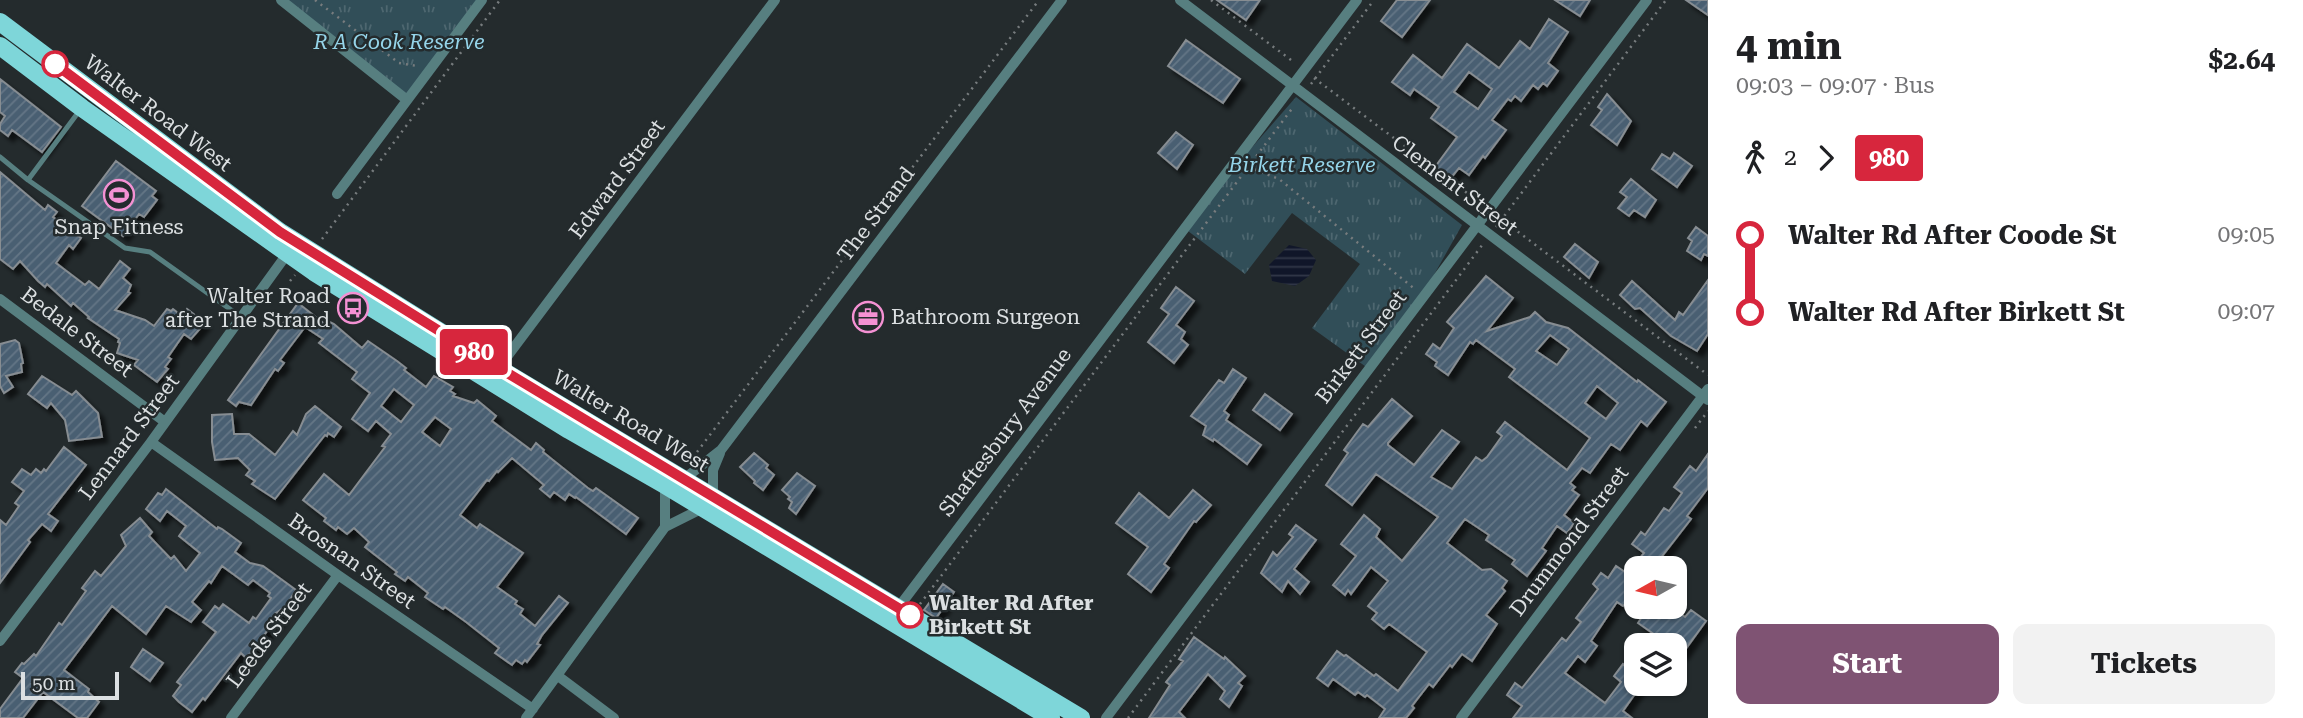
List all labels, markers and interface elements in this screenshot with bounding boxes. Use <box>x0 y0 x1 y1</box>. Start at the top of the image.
text: 4 min <box>1736 24 1842 68</box>
park label: R A Cook Reserve <box>312 30 485 54</box>
text: $2.64 <box>2209 45 2275 75</box>
street label: Walter Road West <box>80 50 236 176</box>
unlabelled marker <box>42 51 68 77</box>
text: 09:03 – 09:07 · Bus <box>1736 72 1934 99</box>
street label: Edward Street <box>564 115 670 243</box>
street label: Clement Street <box>1388 130 1523 240</box>
icon: walk <box>1736 139 1774 177</box>
icon: forward <box>1807 139 1845 177</box>
text: 2 <box>1784 144 1797 171</box>
text: 980 <box>1869 144 1909 172</box>
park label: Birkett Reserve <box>1227 153 1376 177</box>
street label: The Strand <box>833 162 920 266</box>
sports icon: Snap Fitness <box>102 178 136 212</box>
place label: Snap Fitness <box>54 215 184 239</box>
text: Walter Rd After Coode St <box>1788 220 2117 250</box>
text: 09:05 <box>2218 221 2275 248</box>
street label: Bedale Street <box>16 282 138 382</box>
place label: Walter Road after The Strand <box>165 284 331 332</box>
street label: Birkett Street <box>1311 286 1411 408</box>
bus stop icon: Walter Road after The Strand <box>336 291 370 325</box>
text: Walter Rd After Birkett St <box>1788 297 2125 327</box>
text: 09:07 <box>2218 298 2275 325</box>
office icon: Bathroom Surgeon <box>851 300 885 334</box>
place label: Bathroom Surgeon <box>891 305 1081 329</box>
line badge: 980 <box>434 329 514 375</box>
text: 980 <box>454 338 494 366</box>
street label: Shaftesbury Avenue <box>934 343 1076 521</box>
street label: Walter Road West <box>548 365 714 477</box>
street label: Lennard Street <box>74 370 184 504</box>
street label: Drummond Street <box>1505 461 1633 621</box>
street label: Brosnan Street <box>284 508 420 614</box>
north arrow <box>1624 556 1687 620</box>
map controls <box>1624 556 1687 696</box>
street label: Leeds Street <box>222 578 316 692</box>
place label: Walter Rd After Birkett St <box>929 591 1094 639</box>
marker: Walter Rd After Birkett St <box>897 602 923 628</box>
button: Start <box>1736 624 1999 704</box>
button: Tickets <box>2013 624 2275 704</box>
button: layers <box>1624 633 1687 696</box>
scale bar <box>21 669 119 701</box>
text: 50 m <box>32 672 75 695</box>

